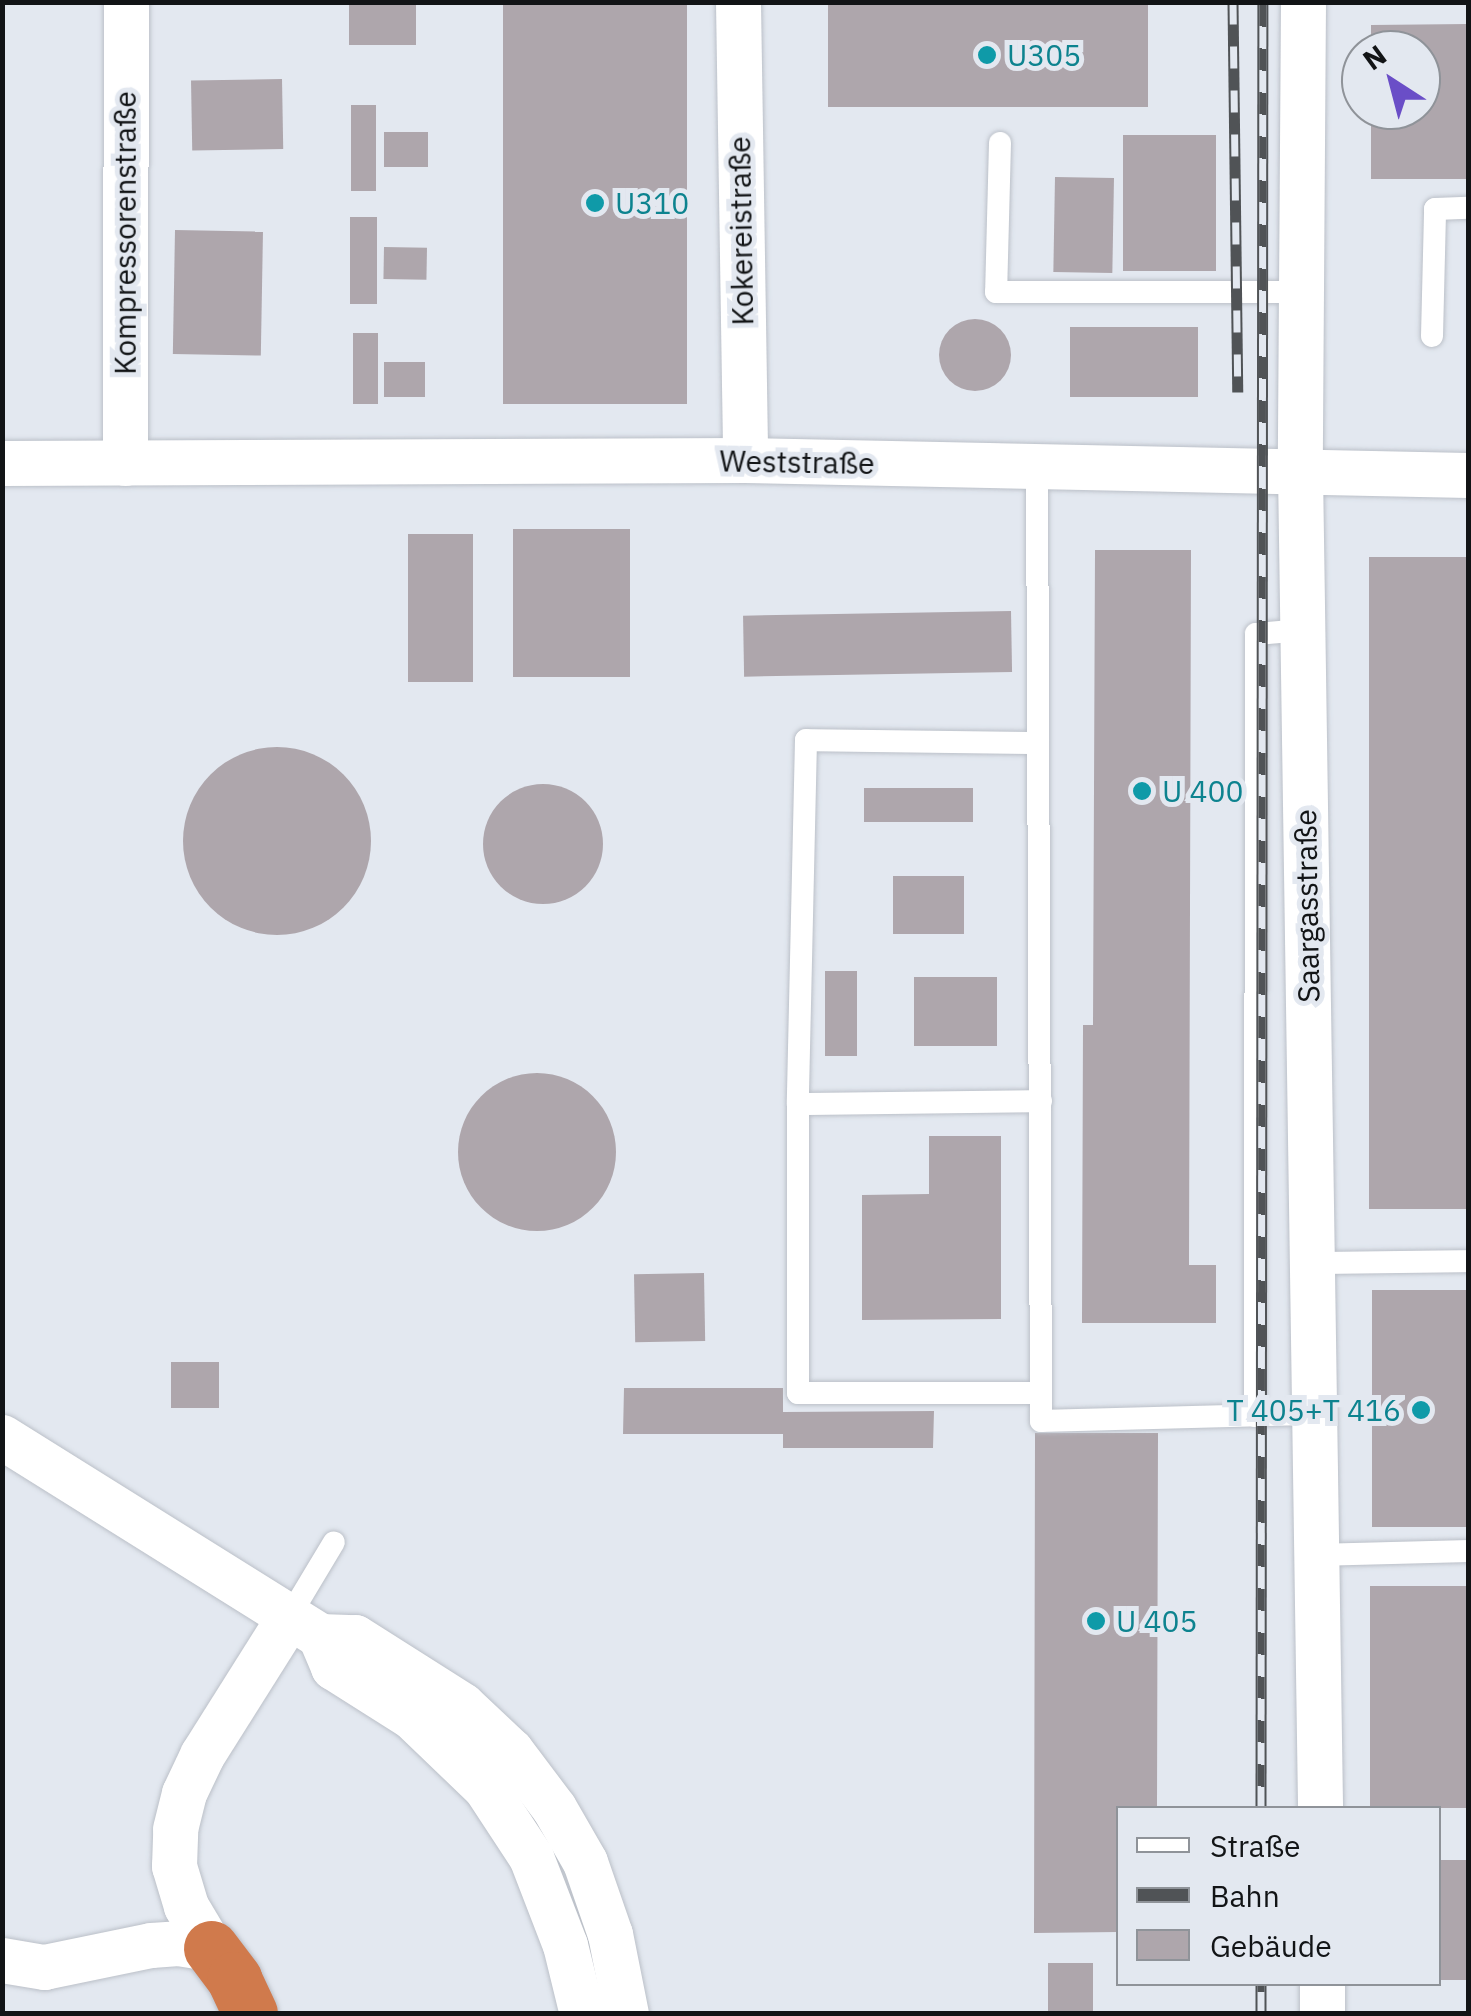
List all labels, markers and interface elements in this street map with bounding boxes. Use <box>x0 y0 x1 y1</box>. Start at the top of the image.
north arrow <box>1341 30 1441 130</box>
text: N <box>1355 36 1393 78</box>
place label: U305 <box>1007 37 1081 73</box>
marker: U305 <box>976 44 998 66</box>
street label: Kompressorenstraße <box>107 91 143 375</box>
street label: Kokereistraße <box>721 136 761 326</box>
place label: U310 <box>615 185 689 221</box>
marker: U310 <box>584 192 606 214</box>
street label: Weststraße <box>719 443 875 481</box>
place label: U 400 <box>1162 773 1243 809</box>
marker: U 400 <box>1131 780 1153 802</box>
street label: Saargasstraße <box>1287 809 1327 1003</box>
place label: T 405+T 416 <box>1227 1392 1401 1428</box>
marker: T 405+T 416 <box>1410 1399 1432 1421</box>
place label: U 405 <box>1116 1603 1197 1639</box>
marker: U 405 <box>1085 1610 1107 1632</box>
legend <box>1116 1806 1441 1986</box>
text: Straße <box>1210 1826 1301 1865</box>
text: Bahn <box>1210 1876 1280 1915</box>
text: Gebäude <box>1210 1926 1332 1965</box>

